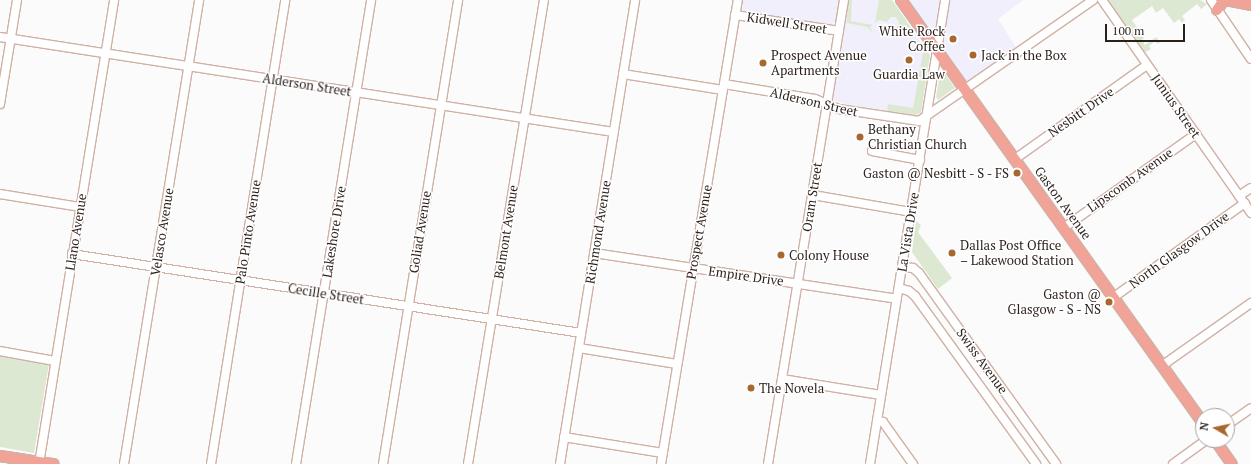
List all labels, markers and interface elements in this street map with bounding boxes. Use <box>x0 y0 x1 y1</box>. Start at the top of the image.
street label: Kidwell Street <box>746 9 828 37</box>
scale bar <box>1107 16 1187 42</box>
text: 100 m <box>1112 23 1144 38</box>
place label: White Rock Coffee <box>879 24 945 55</box>
marker: White Rock Coffee <box>948 34 958 44</box>
place label: Jack in the Box <box>981 47 1067 63</box>
place label: Prospect Avenue Apartments <box>771 48 867 79</box>
marker: Jack in the Box <box>968 50 978 60</box>
marker: Guardia Law <box>904 55 914 65</box>
marker: Prospect Avenue Apartments <box>758 58 768 68</box>
place label: Guardia Law <box>873 66 945 82</box>
street label: Alderson Street <box>261 70 353 100</box>
street label: Junius Street <box>1148 71 1204 141</box>
street label: Alderson Street <box>768 84 860 120</box>
street label: Nesbitt Drive <box>1045 84 1117 140</box>
place label: Bethany Christian Church <box>868 122 967 153</box>
marker: Bethany Christian Church <box>855 132 865 142</box>
street label: Lipscomb Avenue <box>1084 145 1176 215</box>
street label: Oram Street <box>799 161 825 233</box>
street label: Gaston Avenue <box>1031 163 1095 243</box>
place label: Gaston @ Nesbitt - S - FS <box>861 165 1009 181</box>
marker: Gaston @ Nesbitt - S - FS <box>1012 168 1022 178</box>
street label: Palo Pinto Avenue <box>232 179 264 285</box>
street label: Richmond Avenue <box>582 179 614 285</box>
street label: Prospect Avenue <box>683 183 715 281</box>
street label: Belmont Avenue <box>491 184 521 280</box>
street label: Lakeshore Drive <box>319 185 349 279</box>
street label: Velasco Avenue <box>147 187 177 277</box>
street label: Goliad Avenue <box>406 190 434 274</box>
street label: La Vista Drive <box>894 191 922 273</box>
street label: Llano Avenue <box>62 192 90 272</box>
street label: North Glasgow Drive <box>1126 208 1232 292</box>
place label: Dallas Post Office – Lakewood Station <box>960 238 1074 269</box>
place label: Colony House <box>789 247 869 263</box>
marker: Dallas Post Office – Lakewood Station <box>947 248 957 258</box>
marker: Colony House <box>776 250 786 260</box>
street label: Empire Drive <box>707 263 785 289</box>
street label: Cecille Street <box>287 280 365 308</box>
place label: Gaston @ Glasgow - S - NS <box>1005 287 1101 318</box>
marker: Gaston @ Glasgow - S - NS <box>1104 297 1114 307</box>
street label: Swiss Avenue <box>953 325 1011 397</box>
place label: The Novela <box>759 380 824 396</box>
marker: The Novela <box>746 383 756 393</box>
north arrow <box>1195 408 1235 448</box>
text: N <box>1197 421 1212 431</box>

